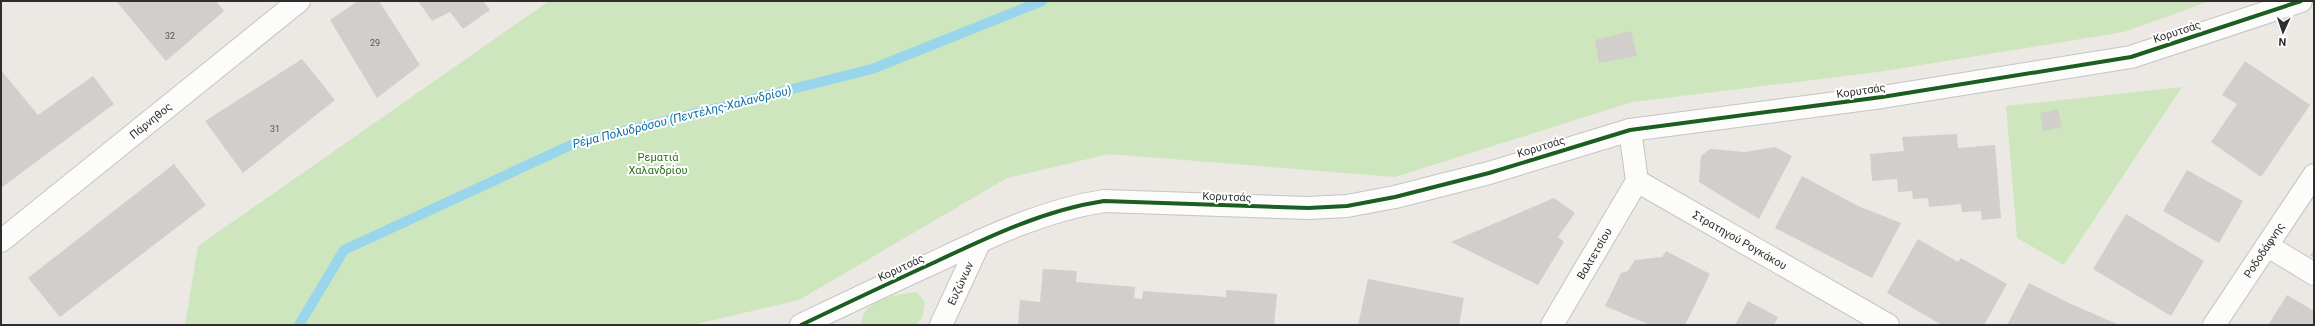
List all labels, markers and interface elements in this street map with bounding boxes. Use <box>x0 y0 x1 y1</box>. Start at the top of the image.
north arrow <box>2263 12 2303 52</box>
street label: Κορυτσάς <box>2152 18 2203 46</box>
house number: 32 <box>165 31 175 41</box>
text: N <box>2278 35 2287 48</box>
house number: 29 <box>370 38 380 48</box>
street label: Κορυτσάς <box>1836 81 1886 101</box>
water label: Ρέμα Πολυδρόσου (Πεντέλης-Χαλανδρίου) <box>571 83 793 151</box>
street label: Πάρνηθος <box>127 100 174 141</box>
house number: 31 <box>270 124 280 134</box>
street label: Κορυτσάς <box>1516 134 1567 160</box>
park label: Ρεματιά Χαλανδρίου <box>629 151 687 177</box>
street label: Κορυτσάς <box>1202 190 1252 204</box>
street label: Στρατηγού Ρογκάκου <box>1690 208 1789 272</box>
street label: Ροδοδάφνης <box>2241 220 2287 280</box>
street label: Βαλτετσίου <box>1574 225 1614 282</box>
street label: Κορυτσάς <box>876 252 926 284</box>
street label: Ευζώνων <box>945 259 976 307</box>

